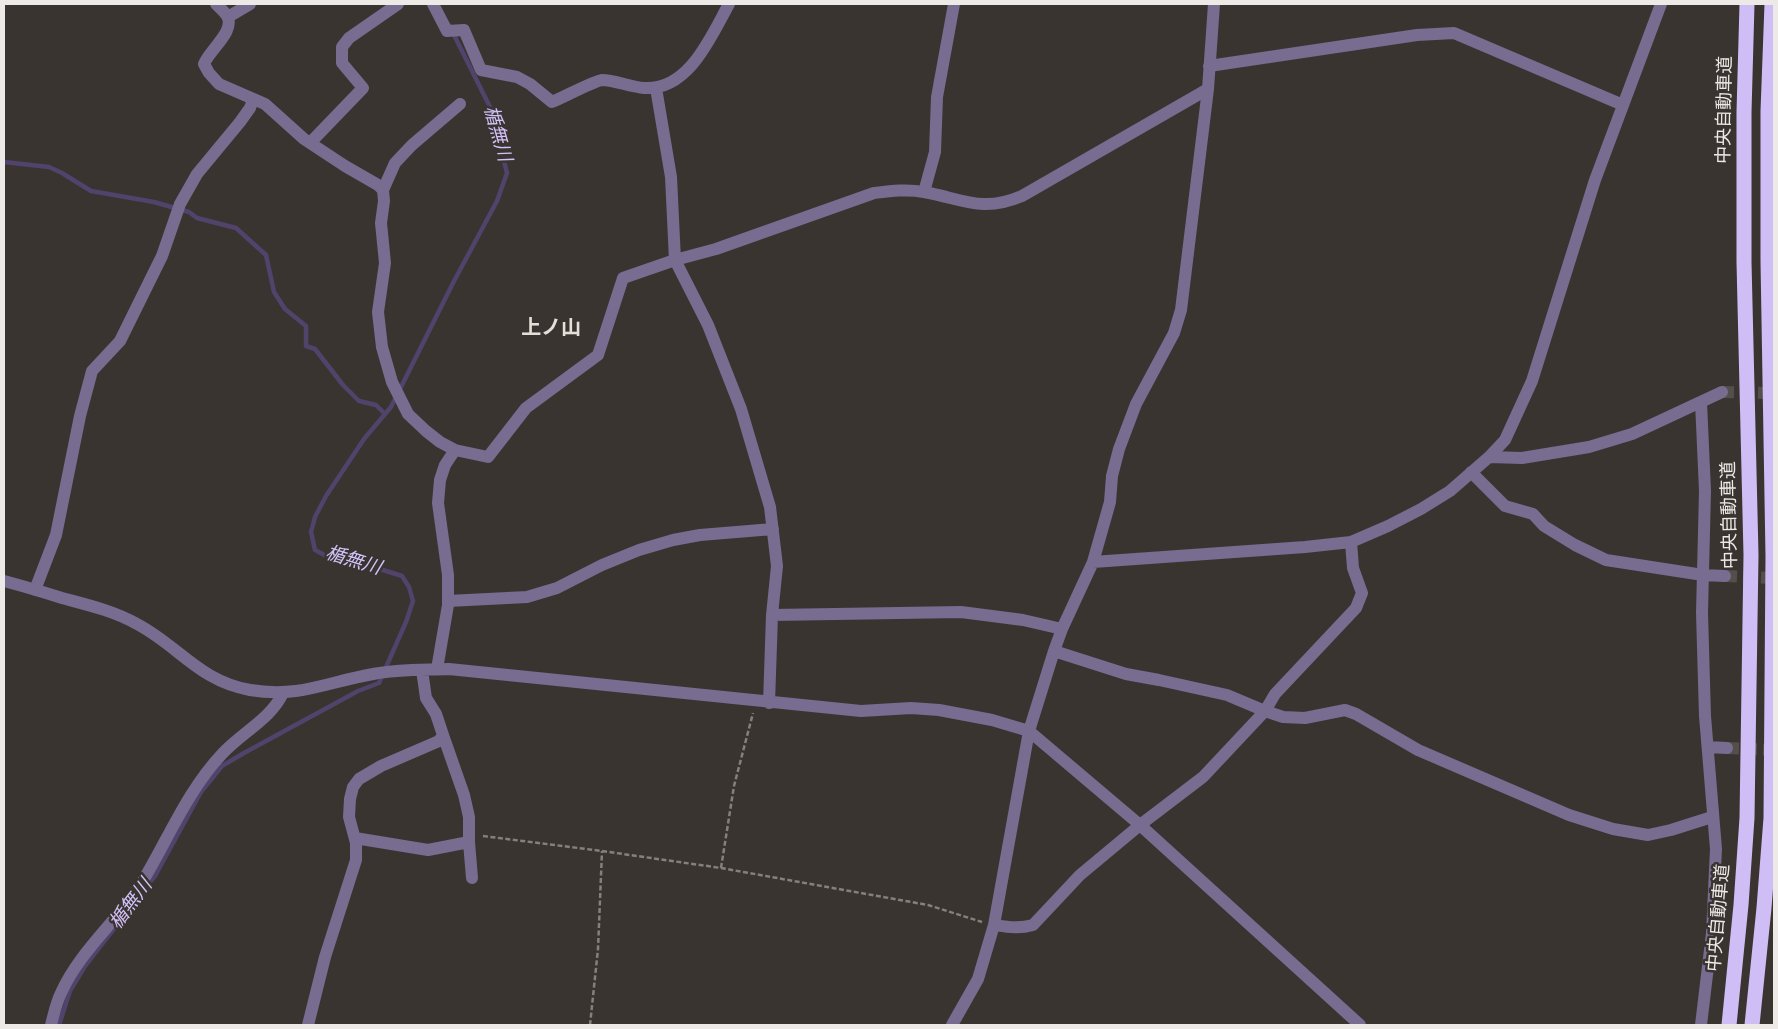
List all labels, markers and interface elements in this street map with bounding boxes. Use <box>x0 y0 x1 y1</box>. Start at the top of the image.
street label: 中央自動車道 <box>1714 56 1738 164</box>
water label: 楯無川 <box>477 103 515 165</box>
district label: 上ノ山 <box>521 318 581 342</box>
street label: 中央自動車道 <box>1719 461 1743 569</box>
water label: 楯無川 <box>322 543 384 581</box>
street label: 中央自動車道 <box>1705 863 1735 973</box>
water label: 楯無川 <box>106 875 158 935</box>

